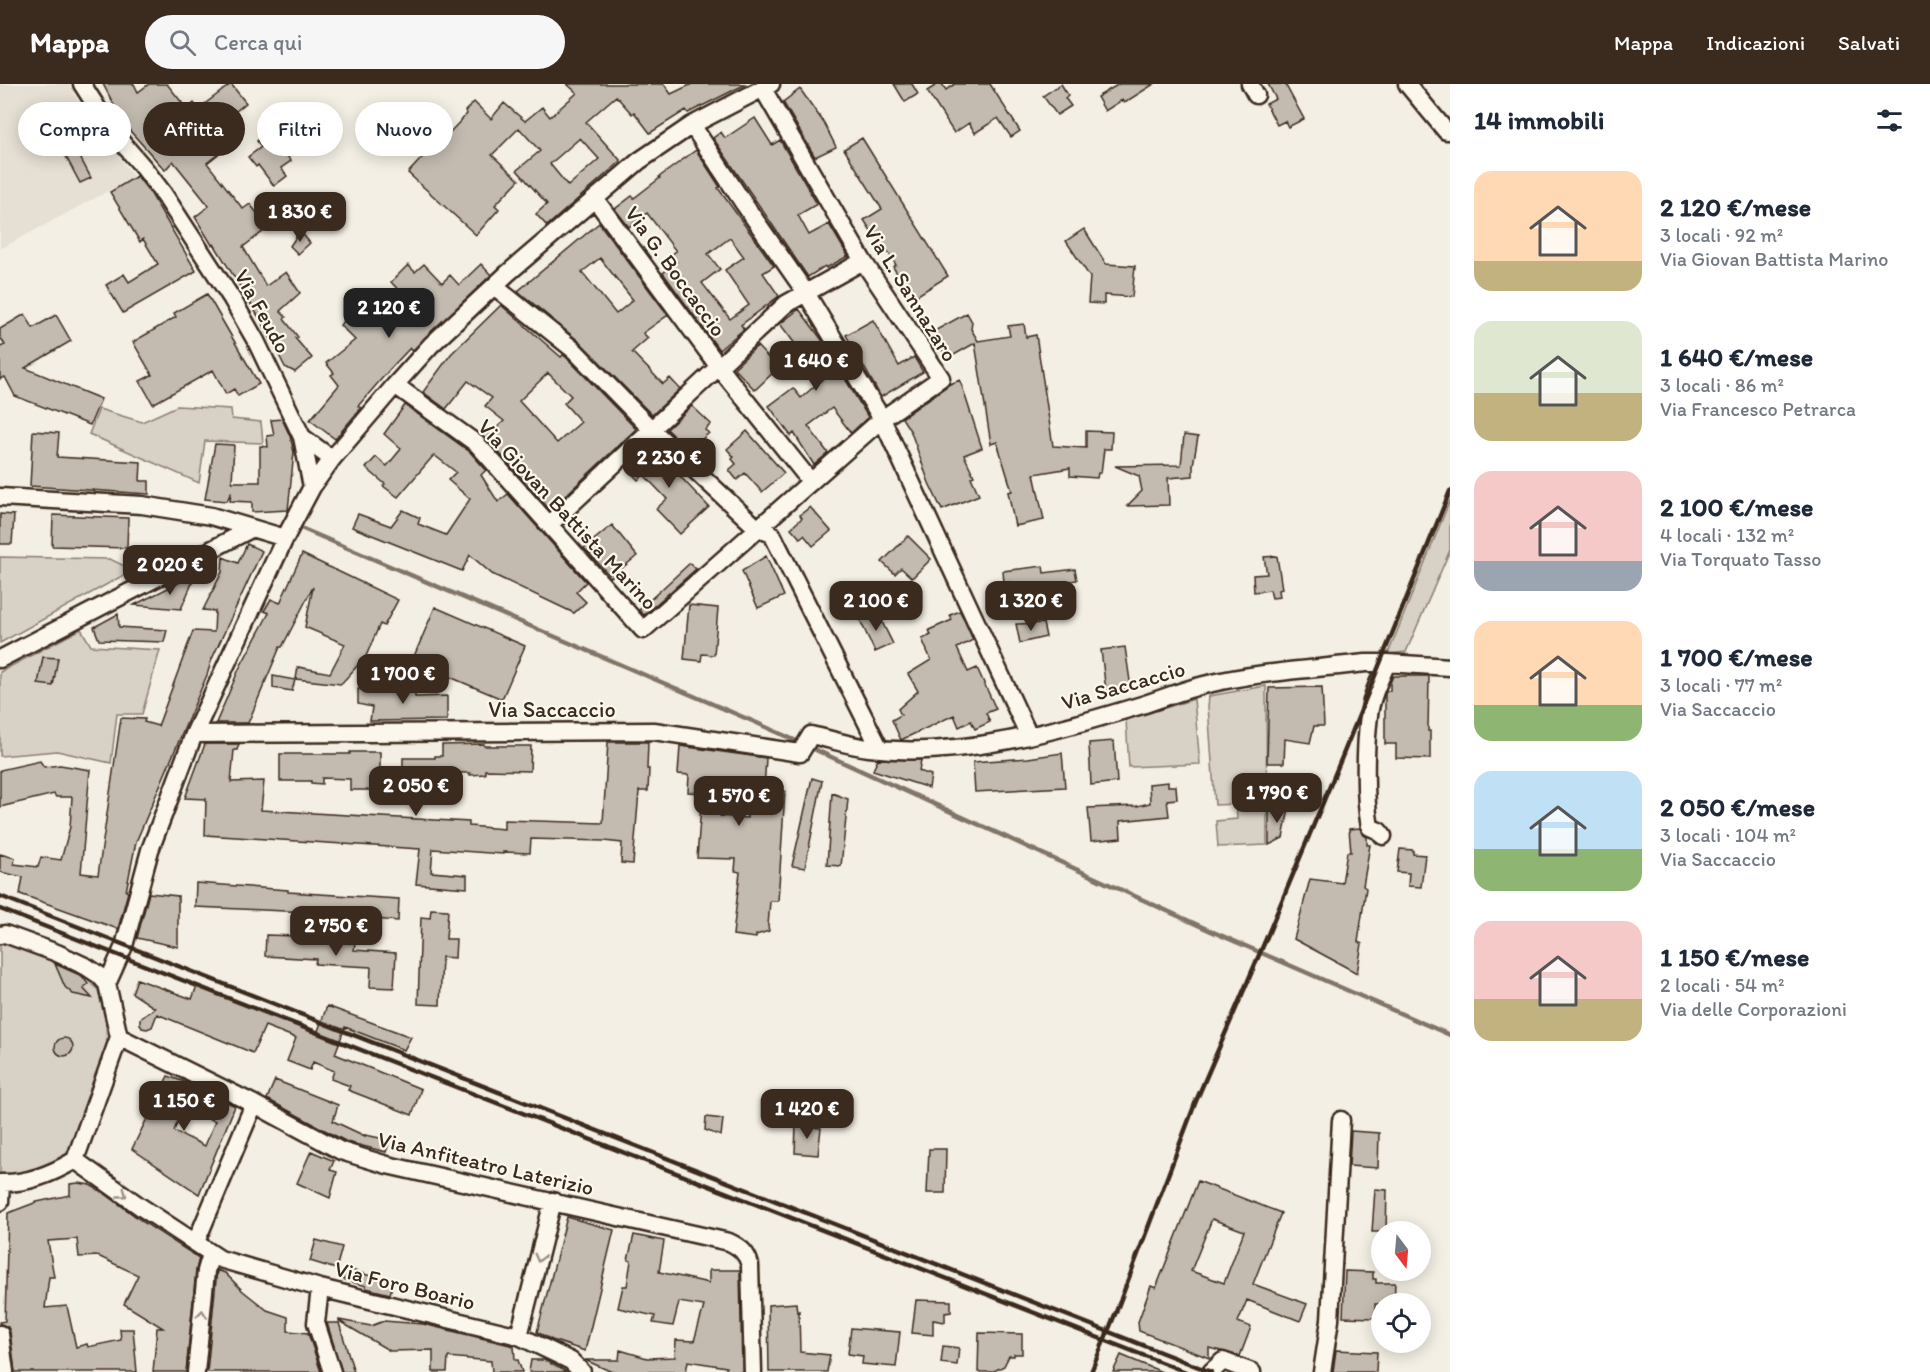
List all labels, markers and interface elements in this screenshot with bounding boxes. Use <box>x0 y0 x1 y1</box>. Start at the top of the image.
search box <box>145 15 565 69</box>
text: Mappa <box>30 25 109 59</box>
icon: search <box>166 26 199 59</box>
text: Cerca qui <box>214 29 302 56</box>
text: Mappa <box>1614 30 1673 55</box>
text: Indicazioni <box>1706 30 1805 55</box>
text: Salvati <box>1838 30 1900 55</box>
chip: Compra <box>18 102 131 156</box>
chip: Affitta <box>143 102 245 156</box>
chip: Filtri <box>257 102 343 156</box>
chip: Nuovo <box>355 102 453 156</box>
text: 14 immobili <box>1474 104 1604 136</box>
icon: filters <box>1873 104 1906 137</box>
text: 2 120 €/mese <box>1660 191 1811 223</box>
pin: 1 830 € <box>245 192 355 243</box>
icon: home <box>1522 195 1594 267</box>
text: 1 830 € <box>268 199 332 223</box>
street label: Via G. Boccaccio <box>619 201 732 342</box>
street label: Via L. Sannazaro <box>858 220 963 367</box>
text: 3 locali · 92 m² <box>1660 223 1783 247</box>
text: Via Giovan Battista Marino <box>1660 247 1888 271</box>
street label: Via Feudo <box>228 265 297 358</box>
pin: 2 120 € <box>334 288 444 339</box>
text: 2 120 € <box>357 295 421 319</box>
pin: 1 640 € <box>761 341 871 392</box>
text: 1 640 €/mese <box>1660 341 1813 373</box>
icon: home <box>1522 345 1594 417</box>
text: 1 640 € <box>784 348 848 372</box>
text: 3 locali · 86 m² <box>1660 373 1784 397</box>
text: Via Francesco Petrarca <box>1660 397 1856 421</box>
street label: Via Giovan Battista Marino <box>472 413 663 615</box>
pin: 2 230 € <box>614 438 724 489</box>
text: 2 230 € <box>637 445 701 469</box>
text: 2 100 €/mese <box>1660 491 1813 523</box>
icon: home <box>1522 495 1594 567</box>
text: 4 locali · 132 m² <box>1660 523 1794 547</box>
pin: 2 020 € <box>115 545 225 596</box>
text: Via Torquato Tasso <box>1660 547 1821 571</box>
text: 2 020 € <box>137 552 203 576</box>
pin: 2 100 € <box>821 581 931 632</box>
pin: 1 320 € <box>976 581 1086 632</box>
text: 2 100 € <box>844 588 908 612</box>
text: 1 320 € <box>999 588 1063 612</box>
text: 1 700 €/mese <box>1660 641 1813 673</box>
icon: home <box>1522 645 1594 717</box>
pin: 1 700 € <box>348 654 458 705</box>
street label: Via Saccaccio <box>1058 655 1188 716</box>
text: 1 700 € <box>371 661 435 685</box>
text: 3 locali · 77 m² <box>1660 673 1782 697</box>
street label: Via Saccaccio <box>488 696 616 723</box>
text: Via Saccaccio <box>1660 697 1776 721</box>
pin: 2 050 € <box>361 766 471 817</box>
text: 2 050 € <box>383 773 449 797</box>
pin: 1 790 € <box>1222 773 1332 824</box>
pin: 1 570 € <box>684 776 794 827</box>
text: 1 790 € <box>1246 780 1308 804</box>
text: 1 570 € <box>708 783 770 807</box>
text: 2 050 €/mese <box>1660 791 1815 823</box>
icon: home <box>1522 795 1594 867</box>
text: 3 locali · 104 m² <box>1660 823 1796 847</box>
text: Via Saccaccio <box>1660 847 1776 871</box>
pin: 2 750 € <box>281 906 391 957</box>
text: 2 750 € <box>304 913 368 937</box>
text: 1 150 €/mese <box>1660 941 1809 973</box>
icon: home <box>1522 945 1594 1017</box>
text: 2 locali · 54 m² <box>1660 973 1784 997</box>
text: Via delle Corporazioni <box>1660 997 1847 1021</box>
pin: 1 150 € <box>129 1081 239 1132</box>
text: 1 150 € <box>153 1088 215 1112</box>
pin: 1 420 € <box>752 1089 862 1140</box>
text: 1 420 € <box>775 1096 839 1120</box>
street label: Via Anfiteatro Laterizio <box>375 1125 597 1201</box>
one-way arrow <box>116 1187 127 1198</box>
north arrow <box>1371 1221 1431 1281</box>
map controls <box>1371 1221 1431 1353</box>
one-way arrow <box>533 1253 546 1263</box>
street label: Via Foro Boario <box>332 1255 478 1316</box>
button: locate <box>1371 1293 1431 1353</box>
one-way arrow <box>195 1309 208 1318</box>

